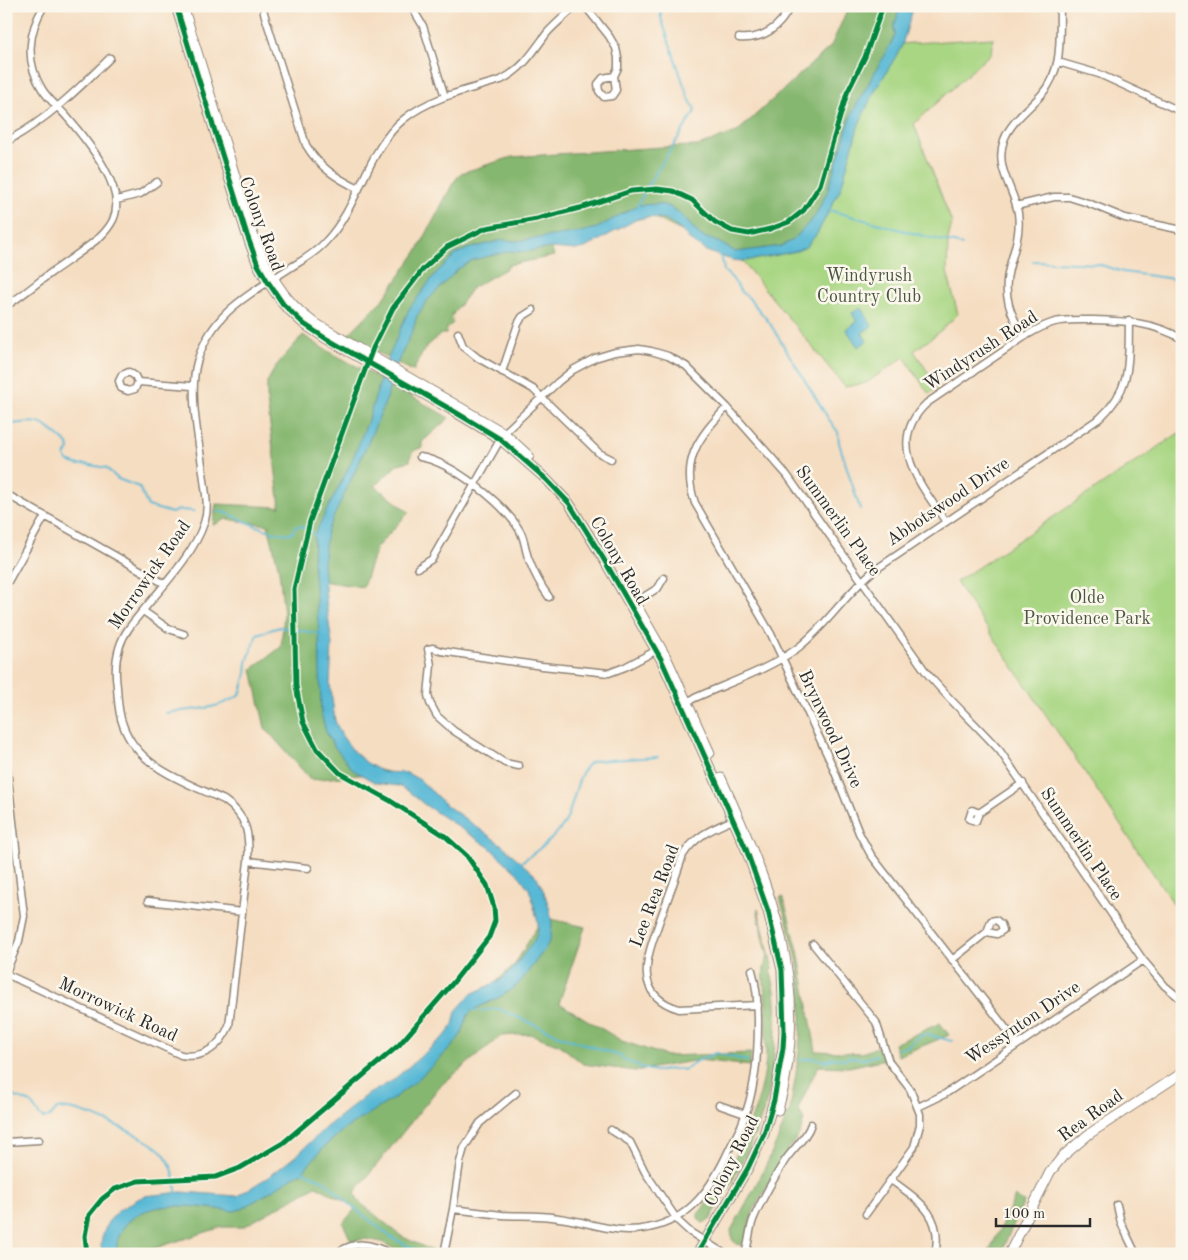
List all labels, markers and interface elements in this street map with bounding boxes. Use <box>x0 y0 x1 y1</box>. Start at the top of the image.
street label: Colony Road <box>236 174 286 274</box>
park label: Windyrush Country Club <box>817 267 921 306</box>
street label: Windyrush Road <box>921 308 1041 394</box>
street label: Abbotswood Drive <box>883 454 1013 550</box>
street label: Summerlin Place <box>792 462 884 580</box>
street label: Colony Road <box>586 514 652 608</box>
street label: Morrowick Road <box>106 517 194 633</box>
park label: Olde Providence Park <box>1023 589 1151 628</box>
street label: Brynwood Drive <box>795 667 865 791</box>
street label: Summerlin Place <box>1037 784 1125 904</box>
street label: Lee Rea Road <box>627 842 683 950</box>
street label: Morrowick Road <box>56 975 180 1045</box>
street label: Wessynton Drive <box>962 978 1084 1068</box>
street label: Rea Road <box>1055 1087 1127 1145</box>
street label: Colony Road <box>701 1113 763 1209</box>
scale bar <box>996 1195 1089 1227</box>
text: 100 m <box>1003 1207 1045 1222</box>

